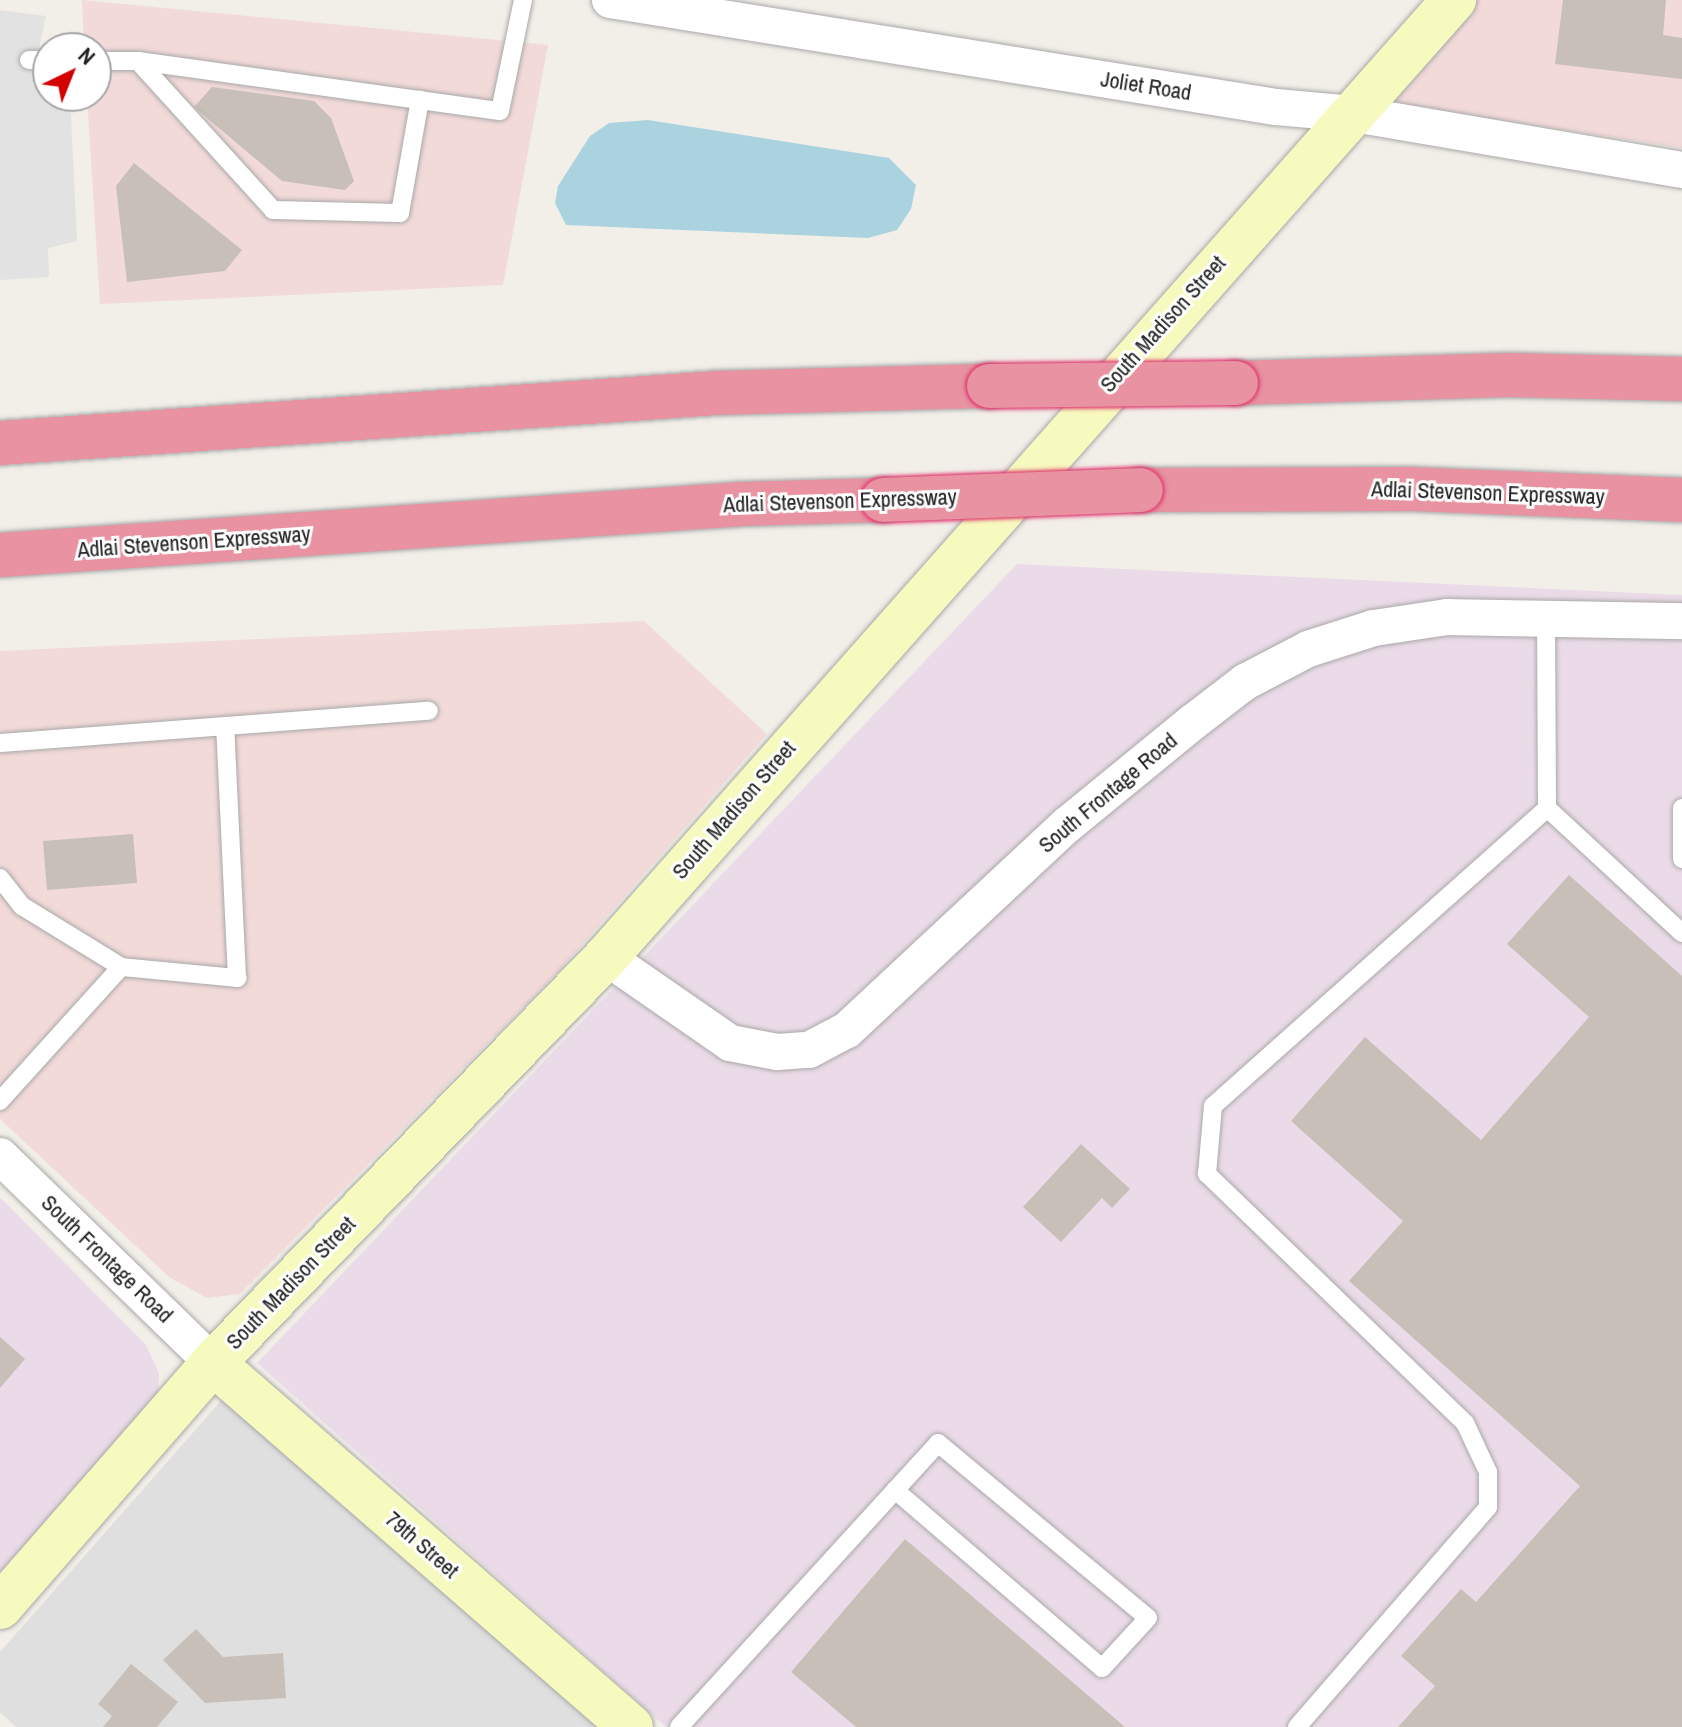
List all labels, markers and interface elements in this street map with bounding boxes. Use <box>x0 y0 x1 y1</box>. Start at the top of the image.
north arrow <box>32 32 112 112</box>
text: N <box>72 40 102 71</box>
street label: Joliet Road <box>1099 66 1193 106</box>
street label: South Madison Street <box>1095 250 1231 398</box>
street label: Adlai Stevenson Expressway <box>1371 476 1605 510</box>
street label: Adlai Stevenson Expressway <box>723 484 957 518</box>
street label: Adlai Stevenson Expressway <box>77 521 311 563</box>
street label: South Frontage Road <box>1033 727 1183 859</box>
street label: South Madison Street <box>667 735 801 885</box>
street label: South Frontage Road <box>36 1190 178 1328</box>
street label: South Madison Street <box>221 1211 361 1355</box>
street label: 79th Street <box>380 1506 464 1584</box>

